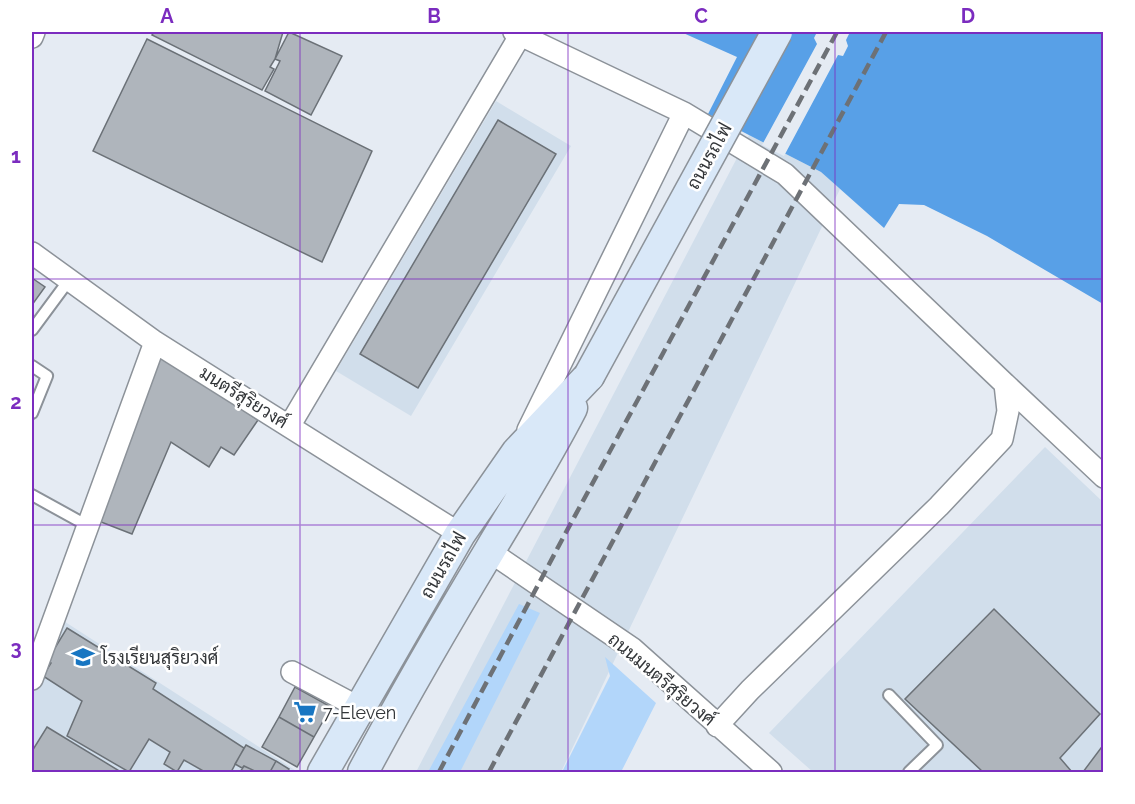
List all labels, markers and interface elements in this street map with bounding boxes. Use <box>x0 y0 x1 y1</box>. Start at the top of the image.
text: A <box>160 4 174 28</box>
text: B <box>427 4 441 28</box>
text: C <box>694 4 708 28</box>
text: D <box>961 4 975 28</box>
street label: ถนนรถไฟ <box>680 118 736 193</box>
text: 1 <box>11 144 21 168</box>
street label: มนตรีสุริยวงศ์ <box>195 360 293 434</box>
text: 2 <box>10 390 22 414</box>
street label: ถนนรถไฟ <box>414 527 470 602</box>
street label: ถนนมนตรีสุริยวงศ์ <box>603 627 721 731</box>
text: 3 <box>10 636 22 660</box>
school or university icon: โรงเรียนสุริยวงศ์ <box>70 644 96 670</box>
place label: โรงเรียนสุริยวงศ์ <box>100 645 218 670</box>
supermarket icon: 7-Eleven <box>292 699 318 725</box>
place label: 7-Eleven <box>323 702 396 723</box>

